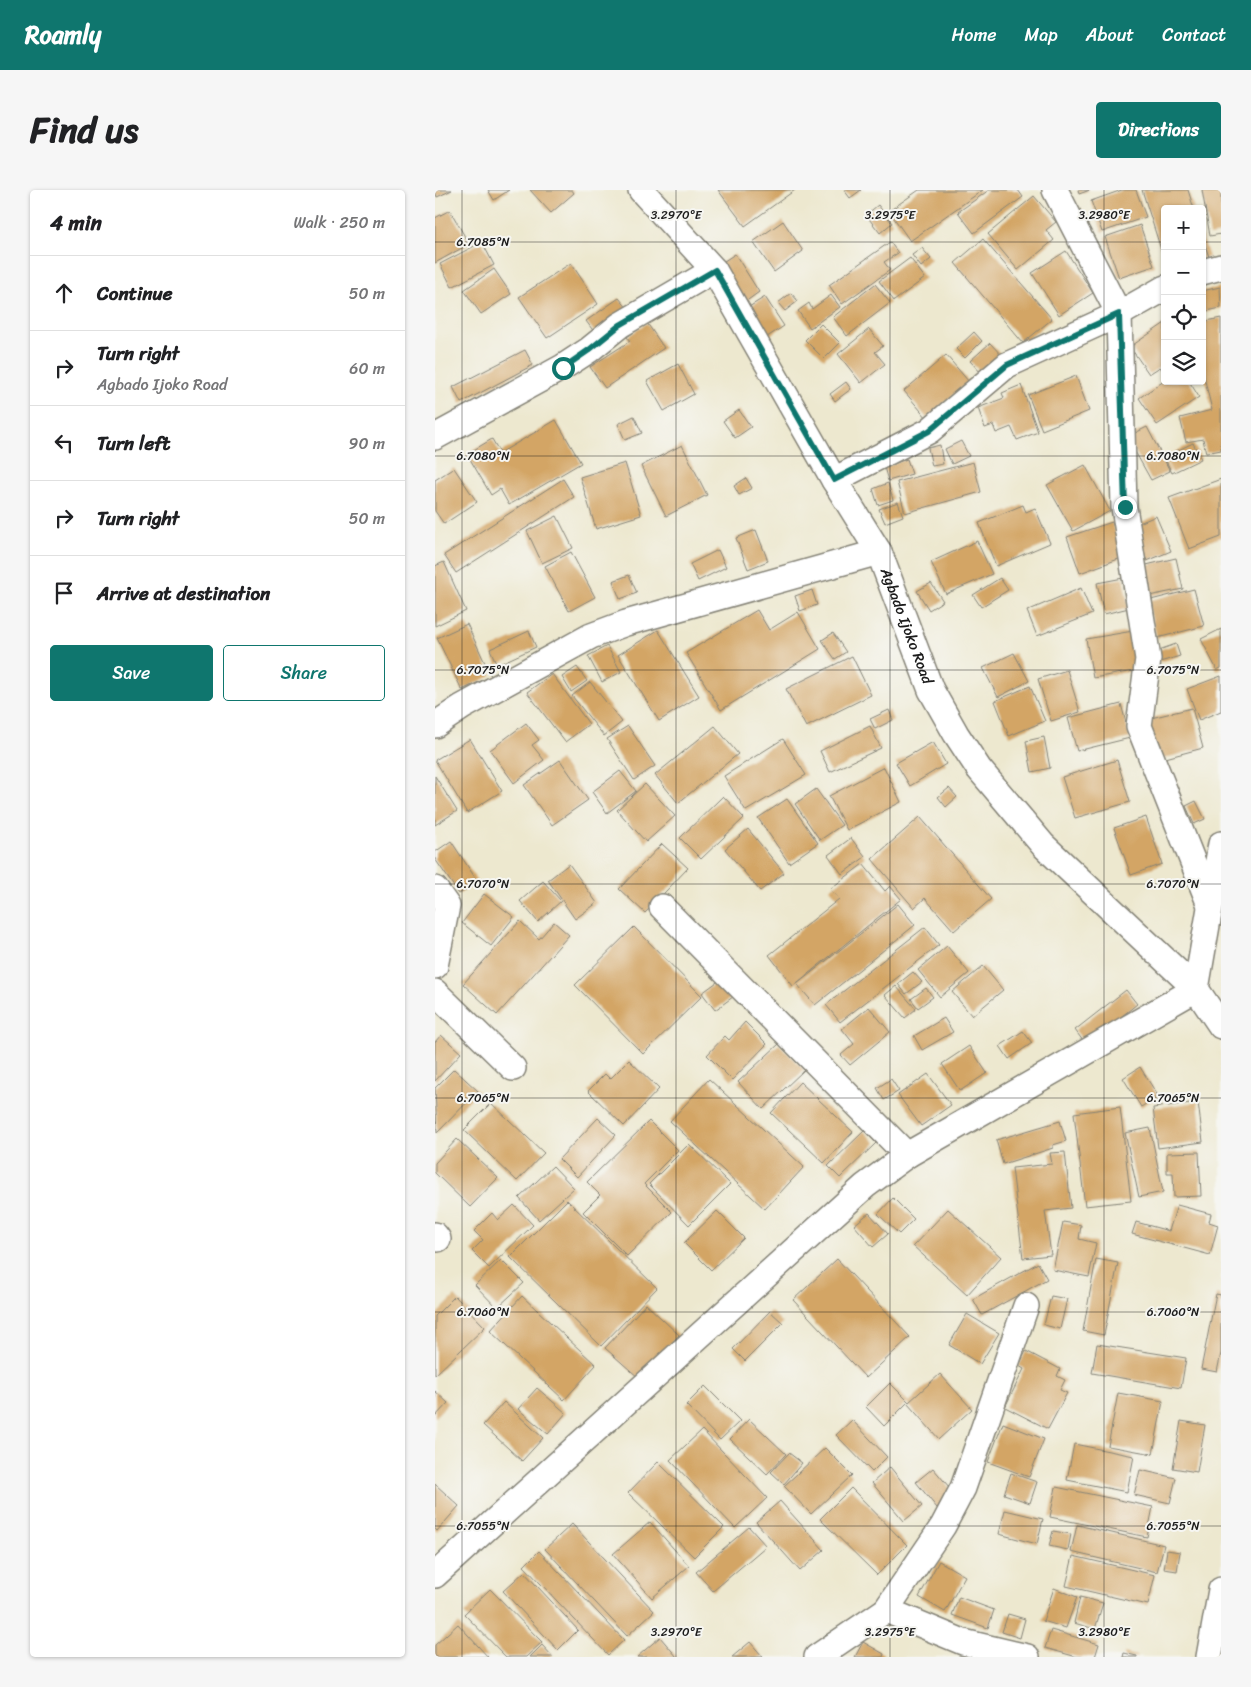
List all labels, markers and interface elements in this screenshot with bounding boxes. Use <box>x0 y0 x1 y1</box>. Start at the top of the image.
text: Roamly <box>25 14 101 56</box>
text: Home <box>952 19 997 51</box>
text: Map <box>1025 19 1058 51</box>
text: About <box>1086 19 1134 51</box>
text: Contact <box>1162 19 1226 51</box>
text: Find us <box>30 99 138 161</box>
button: Directions <box>1096 102 1221 158</box>
text: 4 min <box>50 204 102 242</box>
text: 3.2970°E <box>651 204 703 226</box>
text: 3.2975°E <box>865 204 917 226</box>
text: 3.2980°E <box>1078 204 1131 226</box>
map controls <box>1161 205 1206 385</box>
button: + <box>1161 205 1206 250</box>
text: Walk · 250 m <box>293 208 385 237</box>
text: 6.7085°N <box>457 231 510 253</box>
button: − <box>1161 250 1206 295</box>
text: Continue <box>97 277 173 310</box>
icon: ahead <box>50 279 78 307</box>
text: 50 m <box>349 279 385 308</box>
button: locate <box>1161 295 1206 340</box>
text: Turn right <box>97 337 179 370</box>
button: layers <box>1161 340 1206 385</box>
icon: right <box>50 354 78 382</box>
text: 60 m <box>349 354 385 383</box>
route start <box>552 357 575 380</box>
text: Agbado Ijoko Road <box>97 370 227 399</box>
text: Turn left <box>97 427 170 460</box>
icon: left <box>50 429 78 457</box>
text: 90 m <box>349 429 385 458</box>
text: 6.7080°N <box>456 445 510 467</box>
text: 6.7080°N <box>1146 445 1200 467</box>
route end <box>1114 496 1137 519</box>
text: Turn right <box>97 502 179 535</box>
icon: right <box>50 504 78 532</box>
text: 50 m <box>349 504 385 533</box>
street label: Agbado Ijoko Road <box>873 563 941 689</box>
text: Arrive at destination <box>97 577 270 610</box>
icon: arrive <box>50 579 78 607</box>
button: Save <box>50 645 213 701</box>
button: Share <box>223 645 385 701</box>
text: 6.7075°N <box>457 659 510 681</box>
text: 6.7075°N <box>1147 659 1200 681</box>
text: 6.7070°N <box>457 873 510 895</box>
text: 6.7070°N <box>1147 873 1200 895</box>
text: 6.7065°N <box>457 1087 510 1109</box>
text: 6.7065°N <box>1147 1087 1200 1109</box>
text: 6.7060°N <box>457 1301 510 1323</box>
text: 6.7060°N <box>1147 1301 1200 1323</box>
text: 6.7055°N <box>457 1515 510 1537</box>
text: 6.7055°N <box>1147 1515 1200 1537</box>
text: 3.2970°E <box>651 1621 703 1643</box>
text: 3.2975°E <box>865 1621 917 1643</box>
text: 3.2980°E <box>1078 1621 1131 1643</box>

